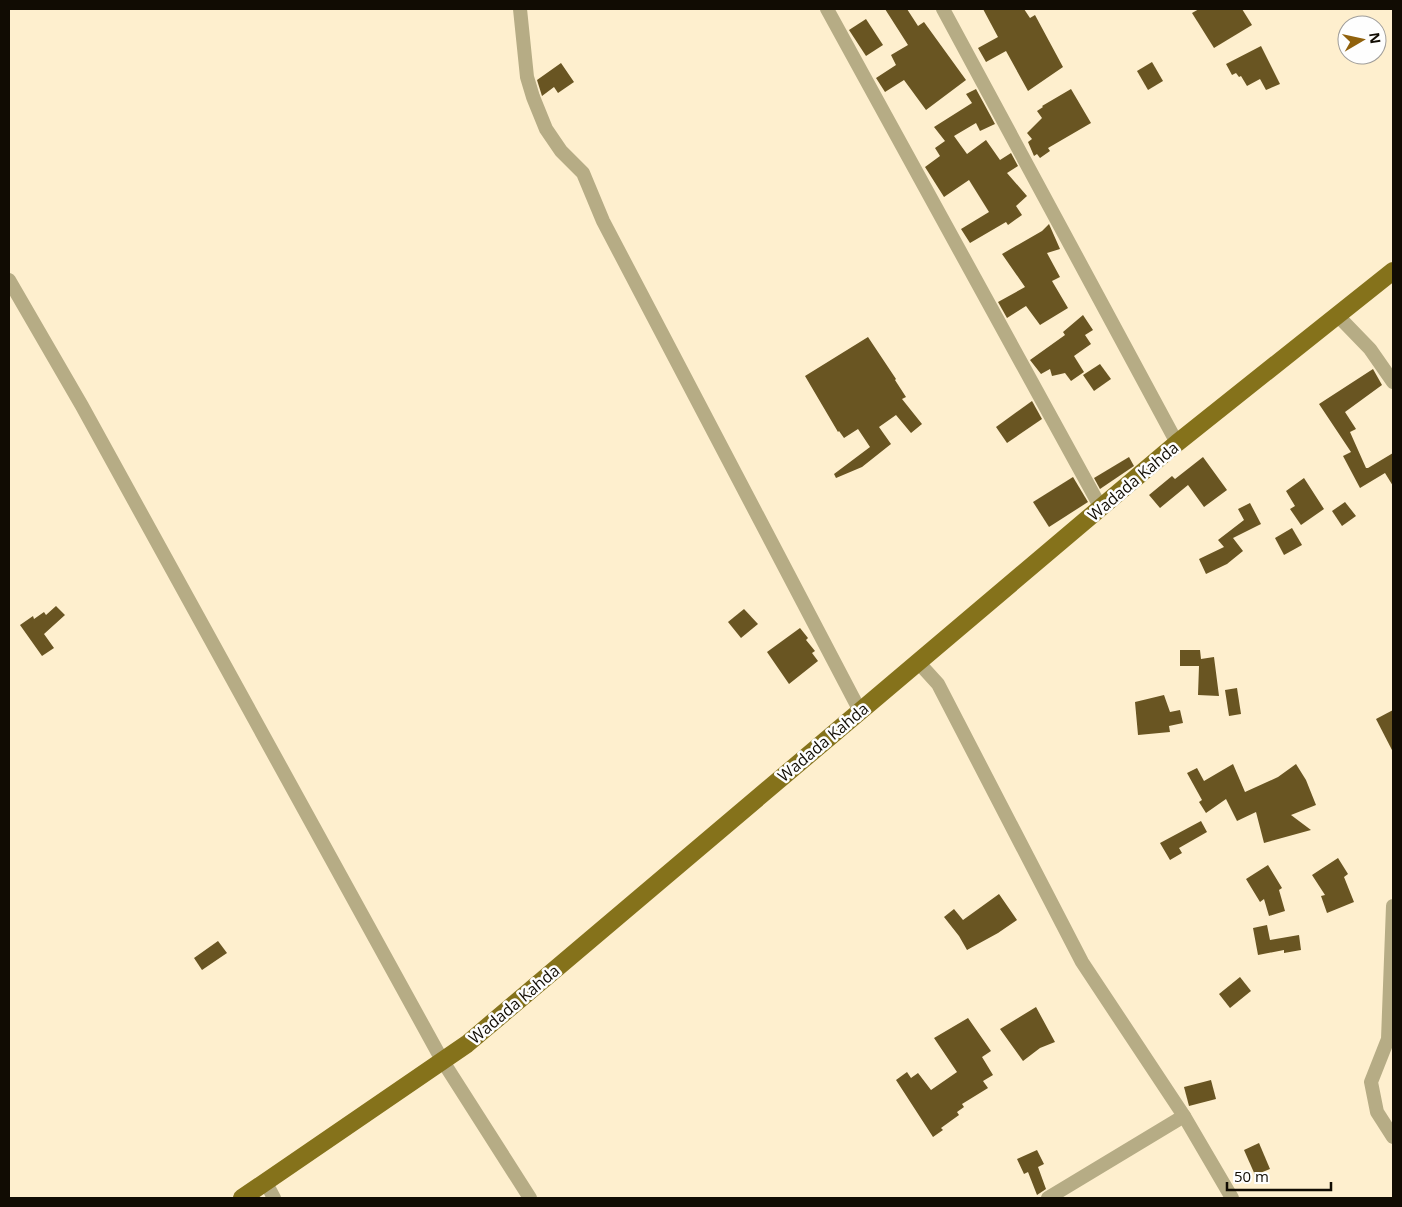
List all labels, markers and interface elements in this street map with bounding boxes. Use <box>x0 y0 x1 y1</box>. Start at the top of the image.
north arrow <box>1337 15 1387 65</box>
text: N <box>1365 31 1386 45</box>
street label: Wadada Kahda <box>1083 436 1183 526</box>
street label: Wadada Kahda <box>773 697 873 787</box>
street label: Wadada Kahda <box>464 959 564 1049</box>
scale bar <box>1227 1160 1331 1192</box>
text: 50 m <box>1234 1166 1269 1186</box>

